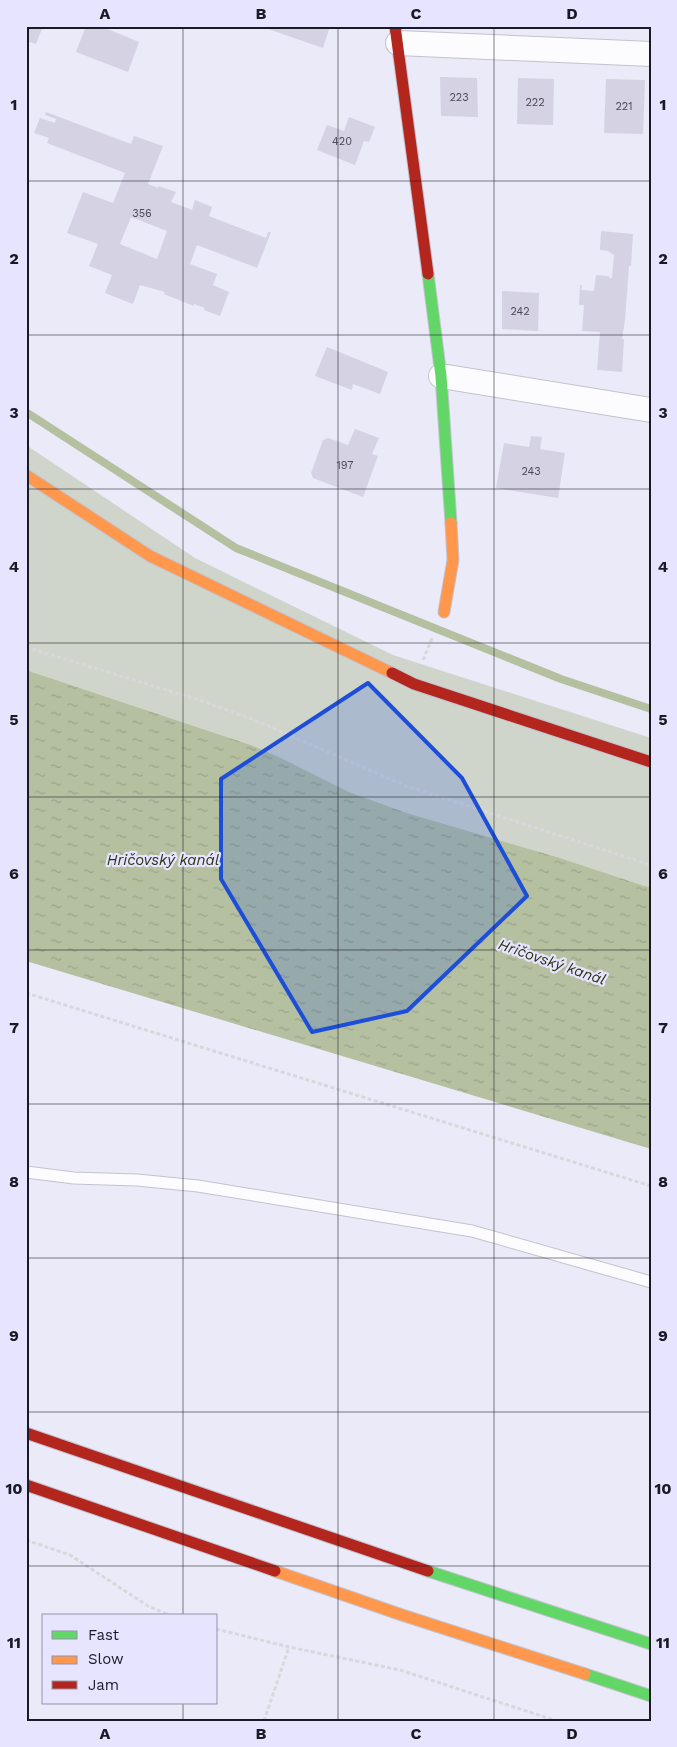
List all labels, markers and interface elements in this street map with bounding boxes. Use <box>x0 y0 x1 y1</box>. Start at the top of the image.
text: A <box>100 4 111 23</box>
text: B <box>256 4 267 23</box>
text: C <box>411 4 422 23</box>
text: D <box>566 4 578 23</box>
house number: 223 <box>449 91 469 104</box>
text: 1 <box>11 95 17 114</box>
text: 1 <box>660 95 666 114</box>
house number: 222 <box>525 96 545 109</box>
house number: 221 <box>615 100 633 113</box>
house number: 420 <box>332 135 352 148</box>
house number: 356 <box>132 207 152 220</box>
text: 2 <box>9 249 19 268</box>
text: 2 <box>658 249 668 268</box>
house number: 242 <box>510 305 530 318</box>
text: 3 <box>9 403 19 422</box>
text: 3 <box>658 403 668 422</box>
house number: 197 <box>336 459 354 472</box>
house number: 243 <box>521 465 541 478</box>
text: 4 <box>9 557 19 576</box>
text: 4 <box>658 557 668 576</box>
text: 5 <box>9 710 19 729</box>
text: 5 <box>658 710 668 729</box>
water label: Hričovský kanál <box>107 851 220 869</box>
text: 6 <box>9 864 19 883</box>
text: 6 <box>658 864 668 883</box>
water label: Hričovský kanál <box>496 935 608 989</box>
text: 7 <box>9 1018 19 1037</box>
text: 7 <box>658 1018 668 1037</box>
text: 8 <box>9 1172 19 1191</box>
text: 8 <box>658 1172 668 1191</box>
text: 9 <box>9 1326 19 1345</box>
text: 9 <box>658 1326 668 1345</box>
text: 10 <box>5 1479 23 1498</box>
text: 10 <box>654 1479 672 1498</box>
legend <box>42 1614 218 1704</box>
text: Fast <box>88 1626 120 1644</box>
text: 11 <box>7 1633 21 1652</box>
text: 11 <box>656 1633 670 1652</box>
text: Slow <box>88 1650 124 1668</box>
text: Jam <box>88 1676 119 1694</box>
text: A <box>100 1724 111 1743</box>
text: B <box>256 1724 267 1743</box>
text: C <box>411 1724 422 1743</box>
text: D <box>566 1724 578 1743</box>

